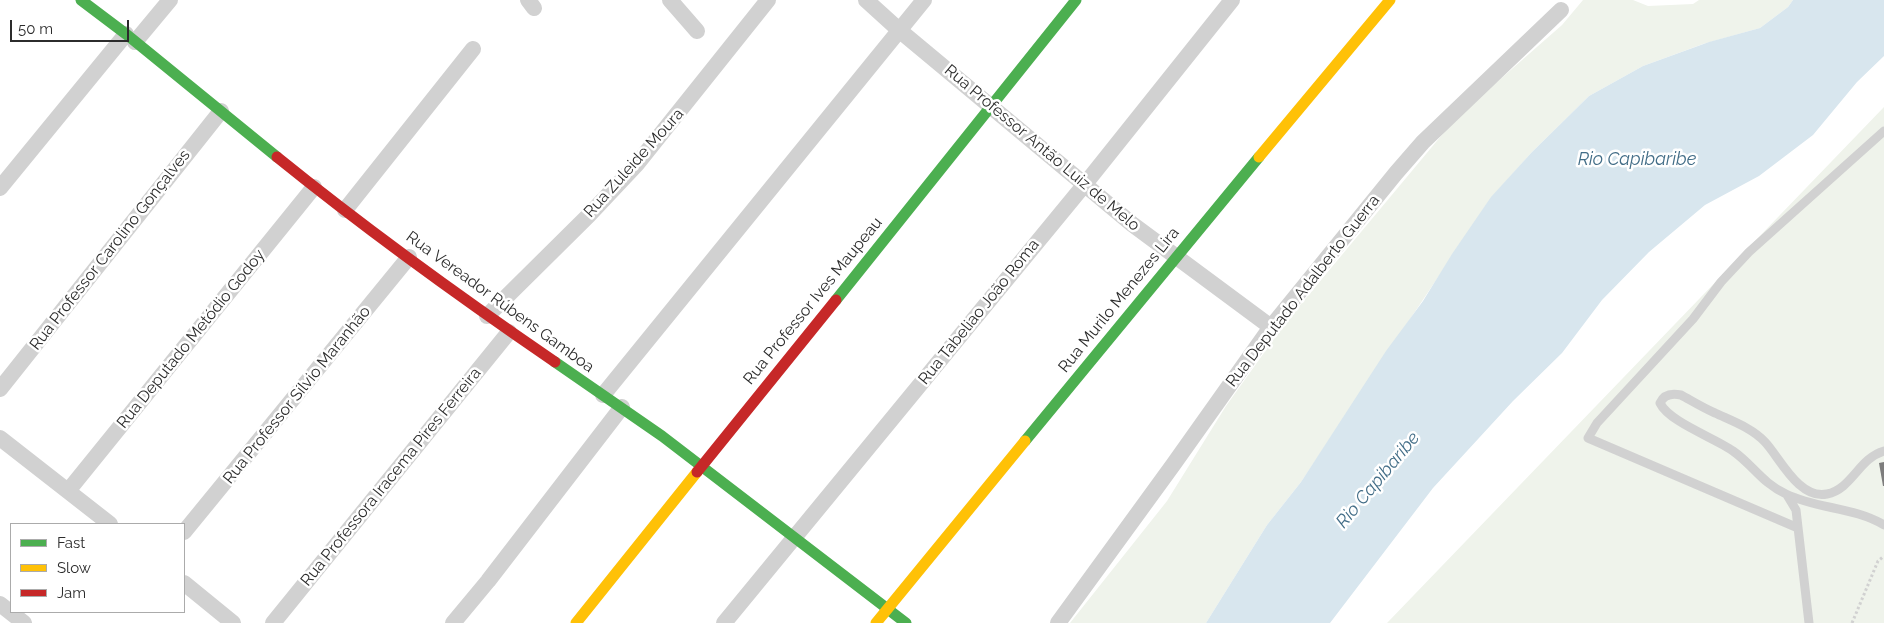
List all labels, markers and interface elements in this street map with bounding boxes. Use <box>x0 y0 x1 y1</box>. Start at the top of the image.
scale bar <box>12 10 131 42</box>
text: 50 m <box>18 20 53 38</box>
street label: Rua Professor Antão Luiz de Melo <box>940 61 1144 235</box>
street label: Rua Zuleide Moura <box>580 105 688 221</box>
street label: Rua Professor Carolino Gonçalves <box>26 146 194 354</box>
water label: Rio Capibaribe <box>1578 149 1696 171</box>
street label: Rua Deputado Adalberto Guerra <box>1222 191 1384 391</box>
street label: Rua Professor Ives Maupeau <box>740 214 886 388</box>
street label: Rua Murilo Menezes Lira <box>1055 224 1183 376</box>
street label: Rua Vereador Rúbens Gamboa <box>402 227 598 377</box>
street label: Rua Tabeliao João Roma <box>914 235 1044 389</box>
street label: Rua Deputado Metódio Godoy <box>113 246 269 432</box>
street label: Rua Professor Sílvio Maranhão <box>219 302 375 488</box>
street label: Rua Professora Iracema Pires Ferreira <box>297 364 485 590</box>
water label: Rio Capibaribe <box>1332 428 1424 532</box>
legend <box>10 523 185 613</box>
text: Fast <box>57 534 85 552</box>
text: Slow <box>57 559 91 577</box>
text: Jam <box>57 584 86 602</box>

